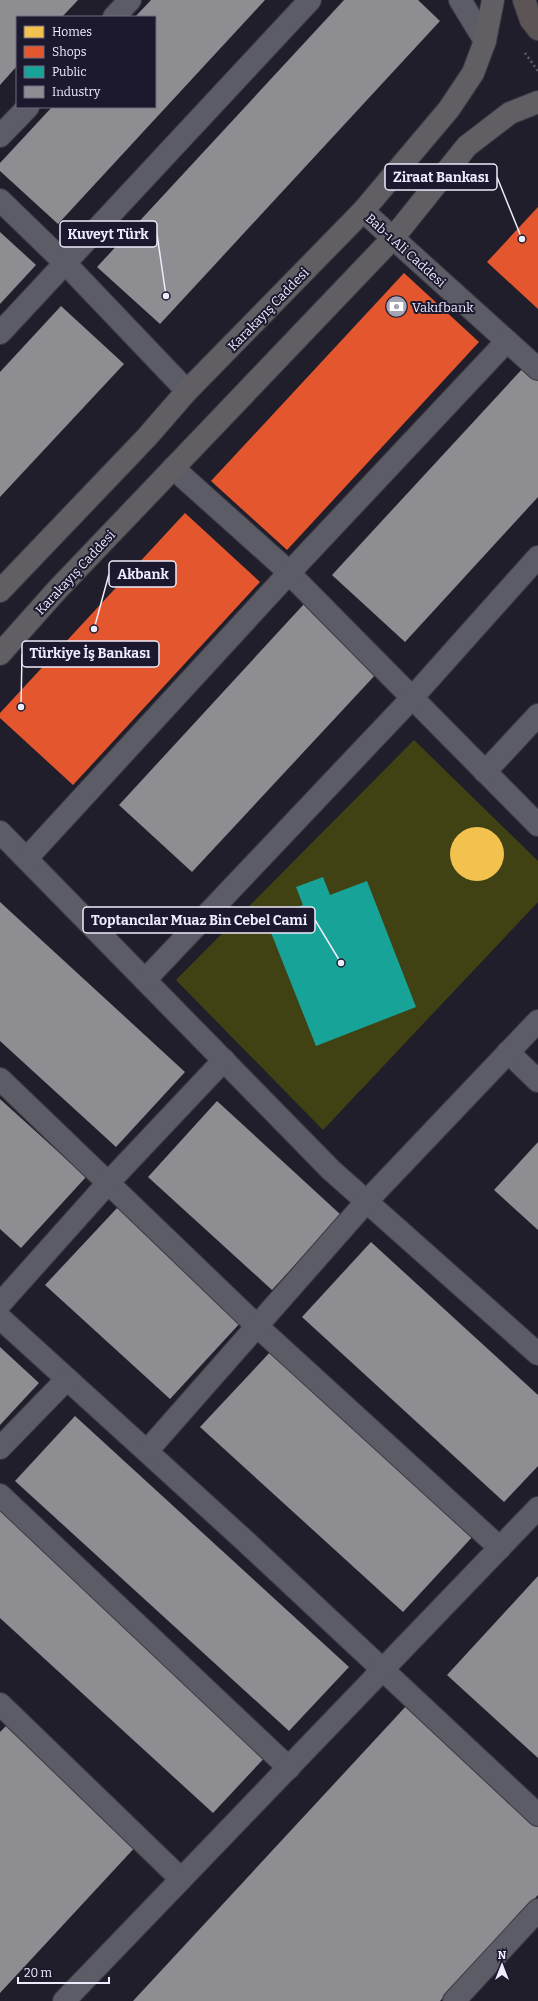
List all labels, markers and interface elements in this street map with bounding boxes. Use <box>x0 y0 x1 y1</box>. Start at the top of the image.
legend <box>16 16 156 108</box>
text: Homes <box>52 25 92 39</box>
text: Shops <box>52 45 87 59</box>
text: Public <box>52 65 87 79</box>
text: Industry <box>52 85 101 99</box>
callout: Ziraat Bankası <box>385 164 497 190</box>
text: Ziraat Bankası <box>393 169 490 186</box>
street label: Bab-ı Ali Caddesi <box>363 211 449 290</box>
callout: Kuveyt Türk <box>60 221 157 247</box>
text: Kuveyt Türk <box>67 226 149 243</box>
street label: Karakayış Caddesi <box>225 265 312 354</box>
bank icon: Vakıfbank <box>383 294 409 320</box>
place label: Vakıfbank <box>412 300 474 315</box>
street label: Karakayış Caddesi <box>33 527 118 617</box>
callout: Akbank <box>109 561 176 587</box>
text: Akbank <box>117 566 169 583</box>
callout: Türkiye İş Bankası <box>22 641 159 667</box>
text: Türkiye İş Bankası <box>29 644 151 662</box>
callout: Toptancılar Muaz Bin Cebel Cami <box>83 907 315 933</box>
text: Toptancılar Muaz Bin Cebel Cami <box>91 912 308 929</box>
north arrow <box>482 1945 522 1985</box>
text: N <box>498 1949 507 1962</box>
scale bar <box>18 1959 109 1985</box>
text: 20 m <box>24 1966 53 1980</box>

